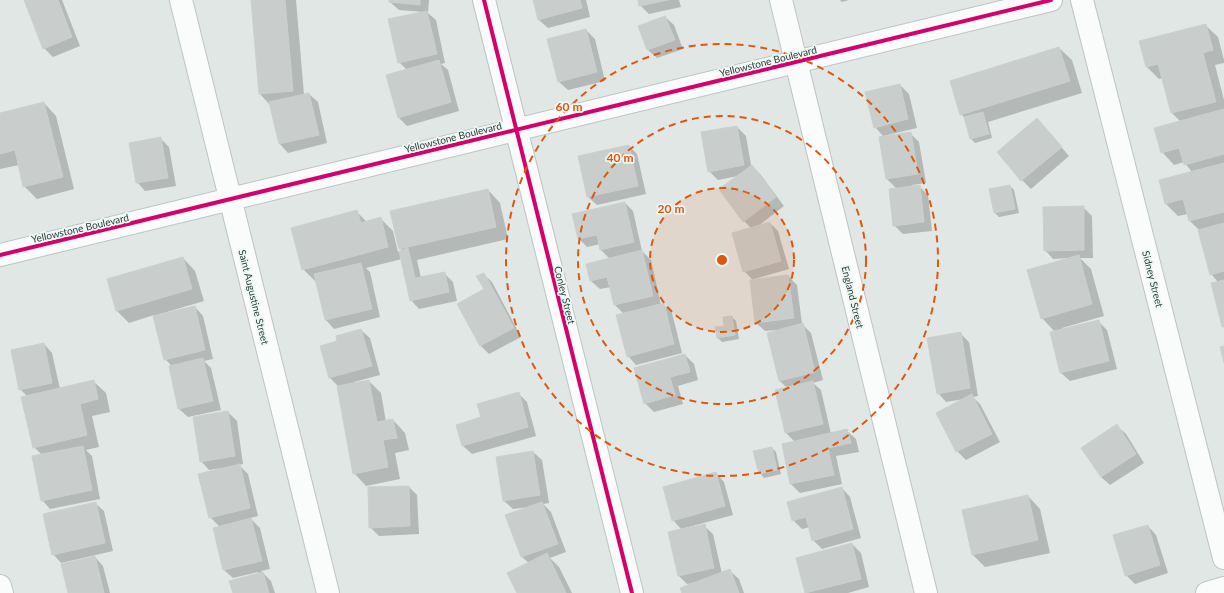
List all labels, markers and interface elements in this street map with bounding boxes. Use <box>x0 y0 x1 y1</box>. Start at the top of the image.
street label: Yellowstone Boulevard <box>718 43 818 79</box>
text: 60 m <box>556 99 582 114</box>
street label: Yellowstone Boulevard <box>403 119 503 155</box>
text: 40 m <box>607 150 633 165</box>
text: 20 m <box>658 201 684 216</box>
street label: Yellowstone Boulevard <box>30 211 130 245</box>
street label: Saint Augustine Street <box>236 248 272 346</box>
street label: Sidney Street <box>1140 249 1166 309</box>
centre of rings <box>715 253 729 267</box>
street label: Conley Street <box>552 265 578 326</box>
street label: England Street <box>839 265 867 330</box>

